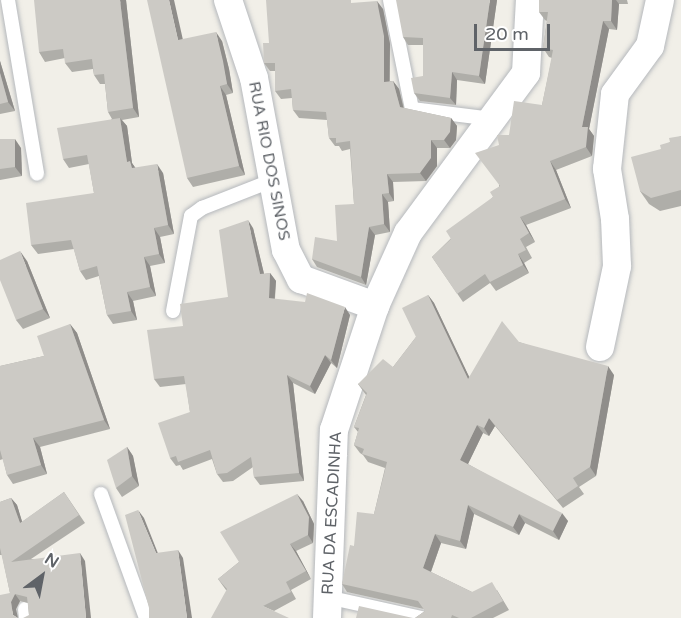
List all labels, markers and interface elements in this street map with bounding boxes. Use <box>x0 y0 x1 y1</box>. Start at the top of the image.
scale bar <box>477 12 554 50</box>
text: 20 m <box>485 23 529 45</box>
street label: RUA RIO DOS SINOS <box>244 80 294 242</box>
street label: RUA DA ESCADINHA <box>318 431 346 595</box>
north arrow <box>12 546 72 606</box>
text: N <box>41 549 62 573</box>

